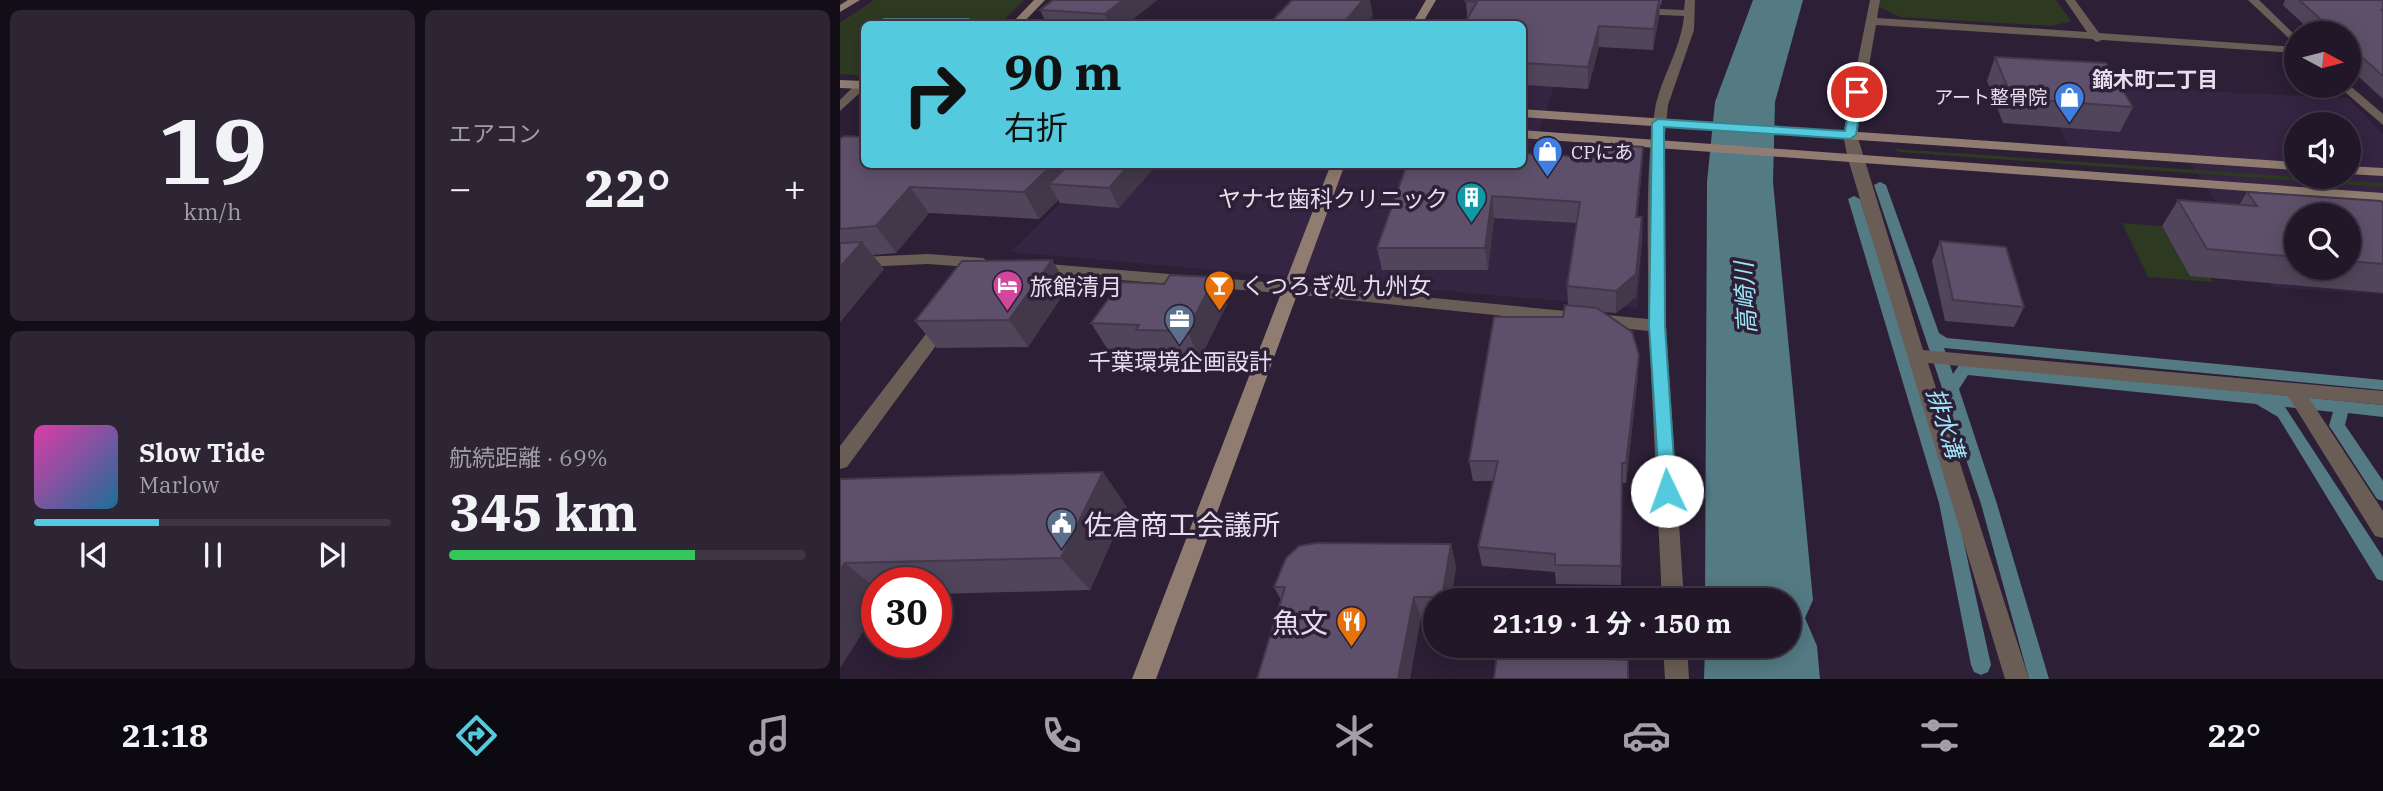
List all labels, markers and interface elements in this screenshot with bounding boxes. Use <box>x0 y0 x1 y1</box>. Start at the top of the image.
north arrow <box>2284 21 2361 98</box>
map controls <box>2284 21 2361 280</box>
text: 90 m <box>1004 40 1122 103</box>
icon: right <box>889 49 980 140</box>
pin <box>1827 62 1887 122</box>
district label: 鏑木町二丁目 <box>2092 65 2218 93</box>
icon: arrive <box>1838 73 1876 111</box>
shop icon: アート整骨院 <box>2053 80 2087 124</box>
place label: アート整骨院 <box>1934 85 2047 109</box>
text: 19 <box>158 91 267 209</box>
text: 右折 <box>1004 106 1068 148</box>
button: sound <box>2284 112 2361 189</box>
text: エアコン <box>449 118 541 148</box>
shop icon: CPにあ <box>1531 135 1565 179</box>
place label: CPにあ <box>1571 140 1633 164</box>
text: 22° <box>584 154 671 221</box>
text: − <box>449 163 472 212</box>
text: + <box>783 163 806 212</box>
building icon: ヤナセ歯科クリニック <box>1454 181 1488 225</box>
place label: ヤナセ歯科クリニック <box>1218 183 1448 213</box>
text: km/h <box>183 196 242 226</box>
button: search <box>2284 203 2361 280</box>
water label: 高崎川 <box>1727 258 1763 335</box>
bar icon: くつろぎ処 九州女 <box>1202 268 1236 312</box>
hotel icon: 旅館清月 <box>990 269 1024 313</box>
place label: くつろぎ処 九州女 <box>1242 270 1431 300</box>
place label: 旅館清月 <box>1030 271 1122 301</box>
office icon: 千葉環境企画設計 <box>1163 303 1197 347</box>
place label: 千葉環境企画設計 <box>1088 346 1272 376</box>
water label: 排水溝 <box>1920 384 1973 465</box>
text: Slow Tide <box>139 435 265 469</box>
text: 航続距離 · 69% <box>449 442 608 472</box>
position arrow <box>1630 454 1704 528</box>
text: Marlow <box>139 469 219 499</box>
text: 345 km <box>449 478 638 545</box>
place label: 佐倉商工会議所 <box>1084 506 1280 543</box>
public building icon: 佐倉商工会議所 <box>1044 507 1078 551</box>
icon: previous <box>75 536 113 574</box>
icon: pause <box>194 536 232 574</box>
icon: next <box>313 536 351 574</box>
speed limit sign: 30 <box>861 567 952 658</box>
place label: 魚文 <box>1272 604 1328 641</box>
restaurant icon: 魚文 <box>1334 605 1368 649</box>
text: 21:19 · 1 分 · 150 m <box>1493 606 1731 640</box>
icon: directions <box>452 711 501 760</box>
icon: music <box>745 711 794 760</box>
icon: phone <box>1037 711 1086 760</box>
icon: climate <box>1330 711 1379 760</box>
icon: car <box>1622 711 1671 760</box>
icon: filters <box>1915 711 1964 760</box>
text: 21:18 <box>122 714 208 756</box>
text: 22° <box>2208 714 2261 756</box>

